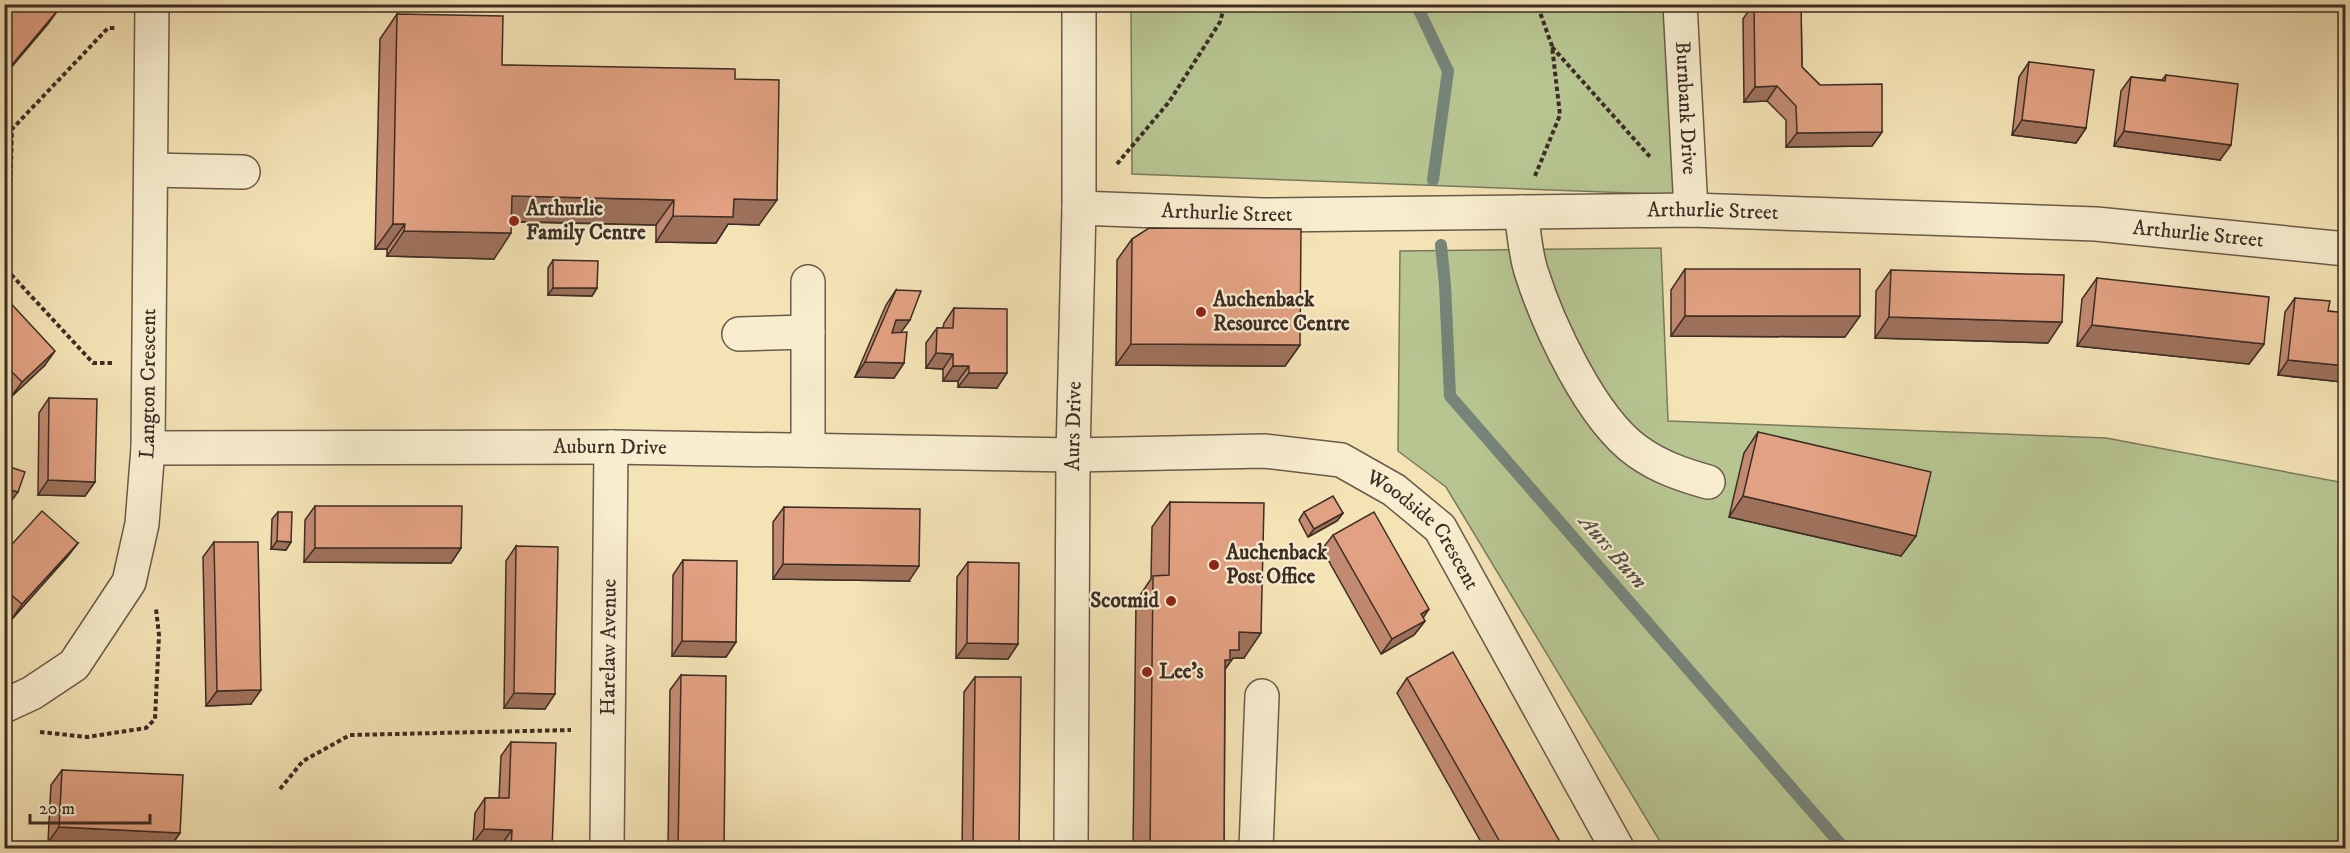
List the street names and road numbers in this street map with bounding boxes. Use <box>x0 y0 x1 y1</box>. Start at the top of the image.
street label: Burnbank Drive <box>1669 40 1702 176</box>
street label: Arthurlie Street <box>1647 197 1779 226</box>
street label: Arthurlie Street <box>1161 198 1293 228</box>
street label: Arthurlie Street <box>2131 215 2265 254</box>
street label: Langton Crescent <box>134 308 162 460</box>
street label: Aurs Drive <box>1060 381 1088 471</box>
street label: Auburn Drive <box>553 434 667 461</box>
street label: Woodside Crescent <box>1361 464 1485 595</box>
street label: Harelaw Avenue <box>595 578 623 716</box>

